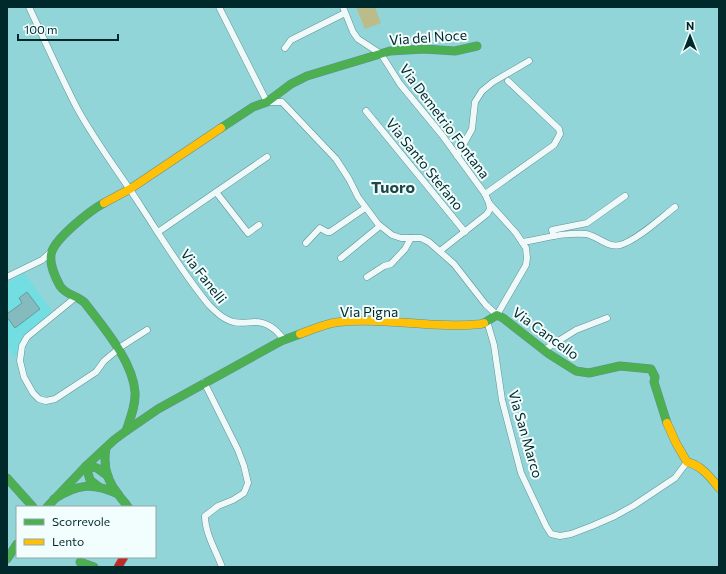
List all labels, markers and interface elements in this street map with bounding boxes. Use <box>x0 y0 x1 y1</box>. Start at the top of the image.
scale bar <box>18 16 118 42</box>
north arrow <box>670 16 710 56</box>
text: N <box>686 19 694 32</box>
text: 100 m <box>24 22 58 36</box>
street label: Via del Noce <box>388 26 468 48</box>
street label: Via Demetrio Fontana <box>396 60 494 182</box>
street label: Via Santo Stefano <box>383 115 467 213</box>
district label: Tuoro <box>371 177 415 196</box>
street label: Via Fanelli <box>177 245 231 307</box>
street label: Via Pigna <box>340 303 398 320</box>
street label: Via Cancello <box>509 303 583 363</box>
street label: Via San Marco <box>505 388 547 480</box>
legend <box>16 506 156 558</box>
text: Scorrevole <box>52 514 110 528</box>
text: Lento <box>52 534 84 548</box>

